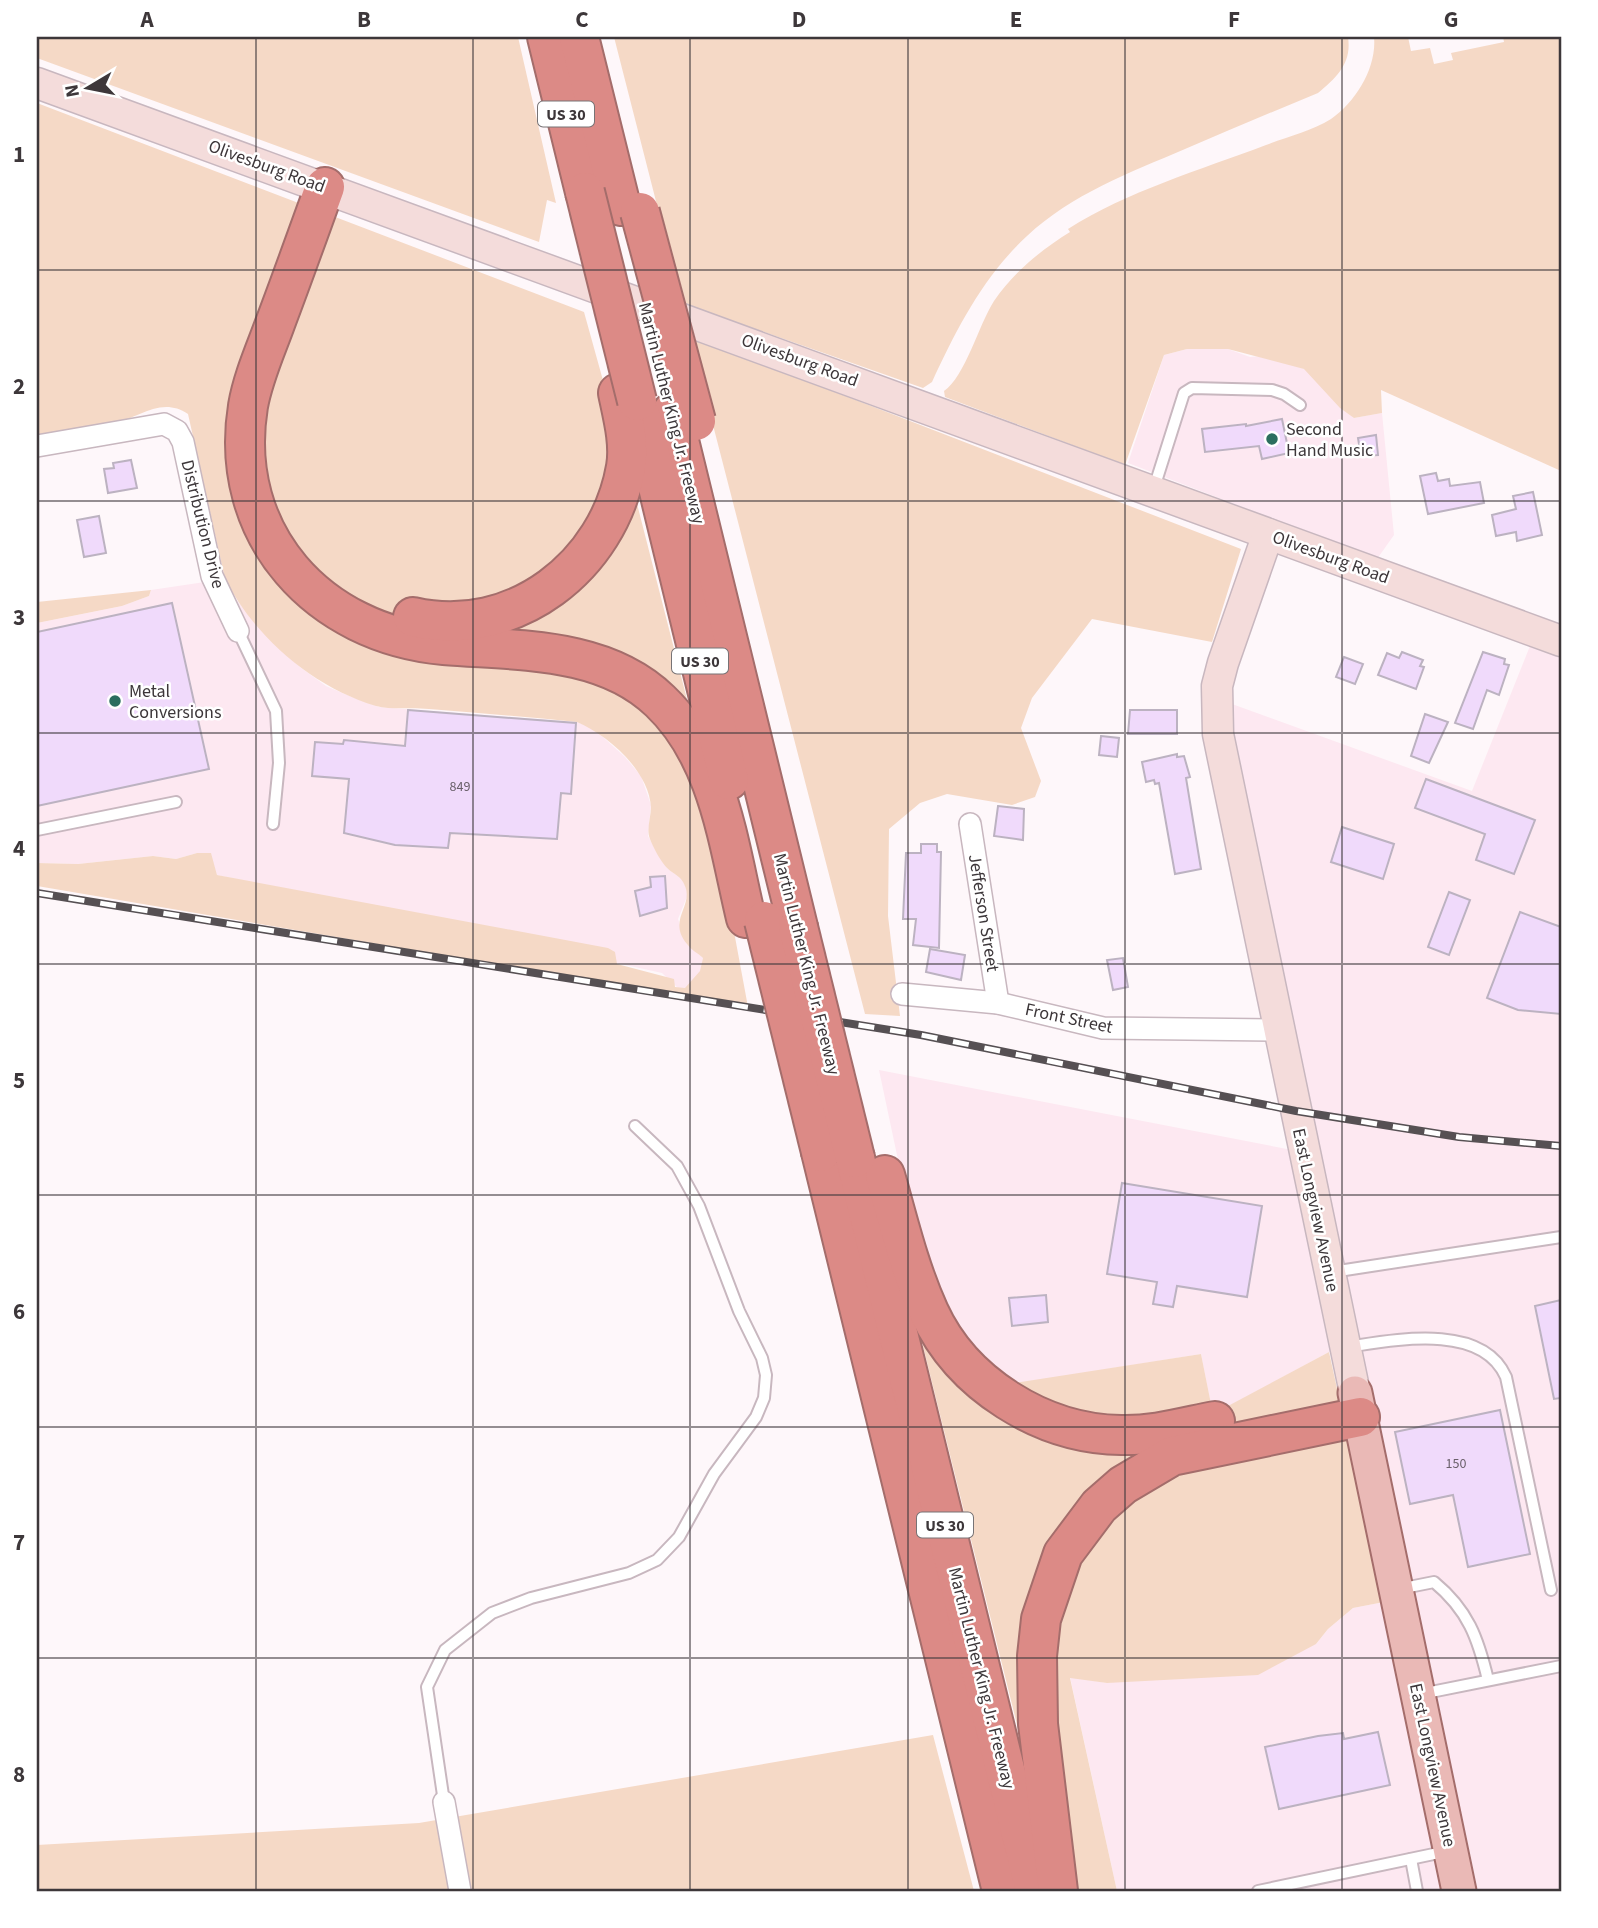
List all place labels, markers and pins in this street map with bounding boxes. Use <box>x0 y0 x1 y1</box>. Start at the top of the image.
place label: Second Hand Music <box>1286 417 1373 463</box>
marker: Second Hand Music <box>1264 431 1280 447</box>
place label: Metal Conversions <box>129 679 221 725</box>
marker: Metal Conversions <box>107 693 123 709</box>

